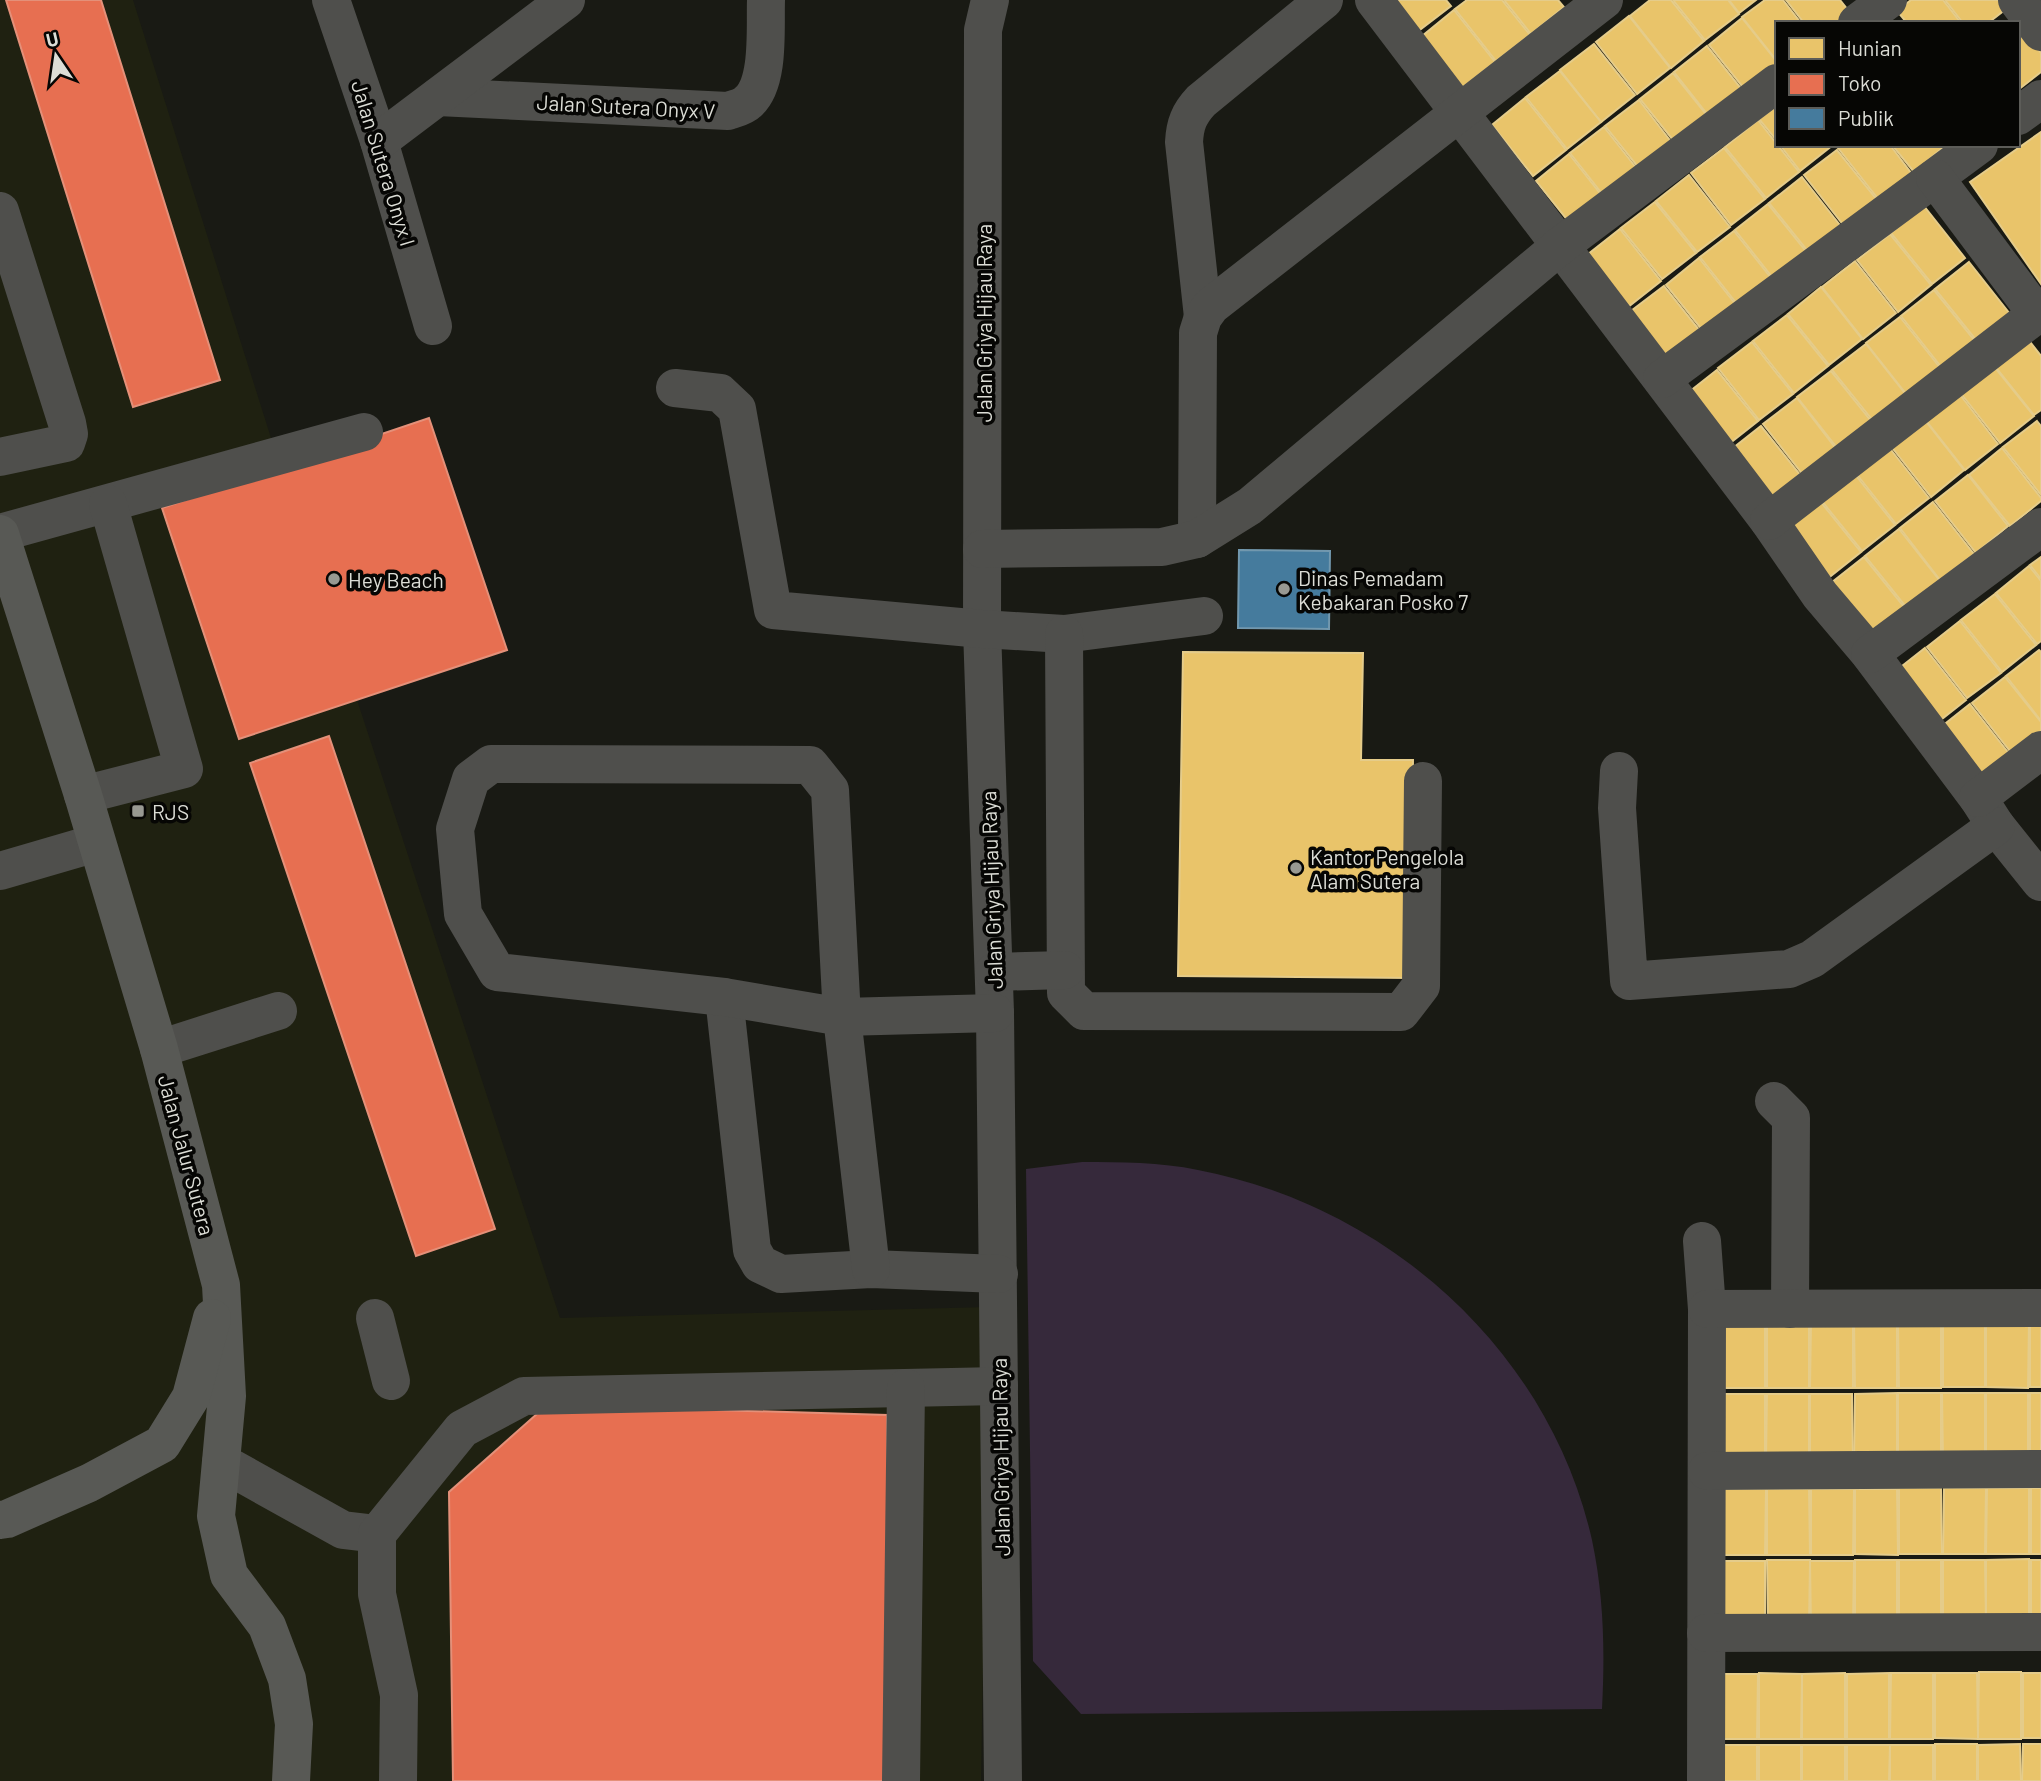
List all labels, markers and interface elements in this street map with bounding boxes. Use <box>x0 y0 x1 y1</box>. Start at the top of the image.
north arrow <box>21 21 91 91</box>
legend <box>1775 21 2020 147</box>
text: U <box>44 26 60 51</box>
text: Hunian <box>1838 35 1902 60</box>
text: Toko <box>1838 70 1882 95</box>
street label: Jalan Sutera Onyx I <box>347 77 421 249</box>
street label: Jalan Sutera Onyx V <box>536 89 716 123</box>
text: Publik <box>1838 105 1894 130</box>
street label: Jalan Griya Hijau Raya <box>971 224 996 422</box>
place label: Dinas Pemadam Kebakaran Posko 7 <box>1298 565 1468 614</box>
place label: Hey Beach <box>348 567 444 592</box>
marker: Hey Beach <box>326 571 342 587</box>
marker: Dinas Pemadam Kebakaran Posko 7 <box>1276 581 1292 597</box>
street label: Jalan Griya Hijau Raya <box>975 790 1007 990</box>
place label: RJS <box>152 799 189 824</box>
marker: RJS <box>130 803 146 819</box>
place label: Kantor Pengelola Alam Sutera <box>1310 844 1464 893</box>
marker: Kantor Pengelola Alam Sutera <box>1288 860 1304 876</box>
street label: Jalan Jalur Sutera <box>154 1072 220 1238</box>
street label: Jalan Griya Hijau Raya <box>986 1358 1014 1556</box>

